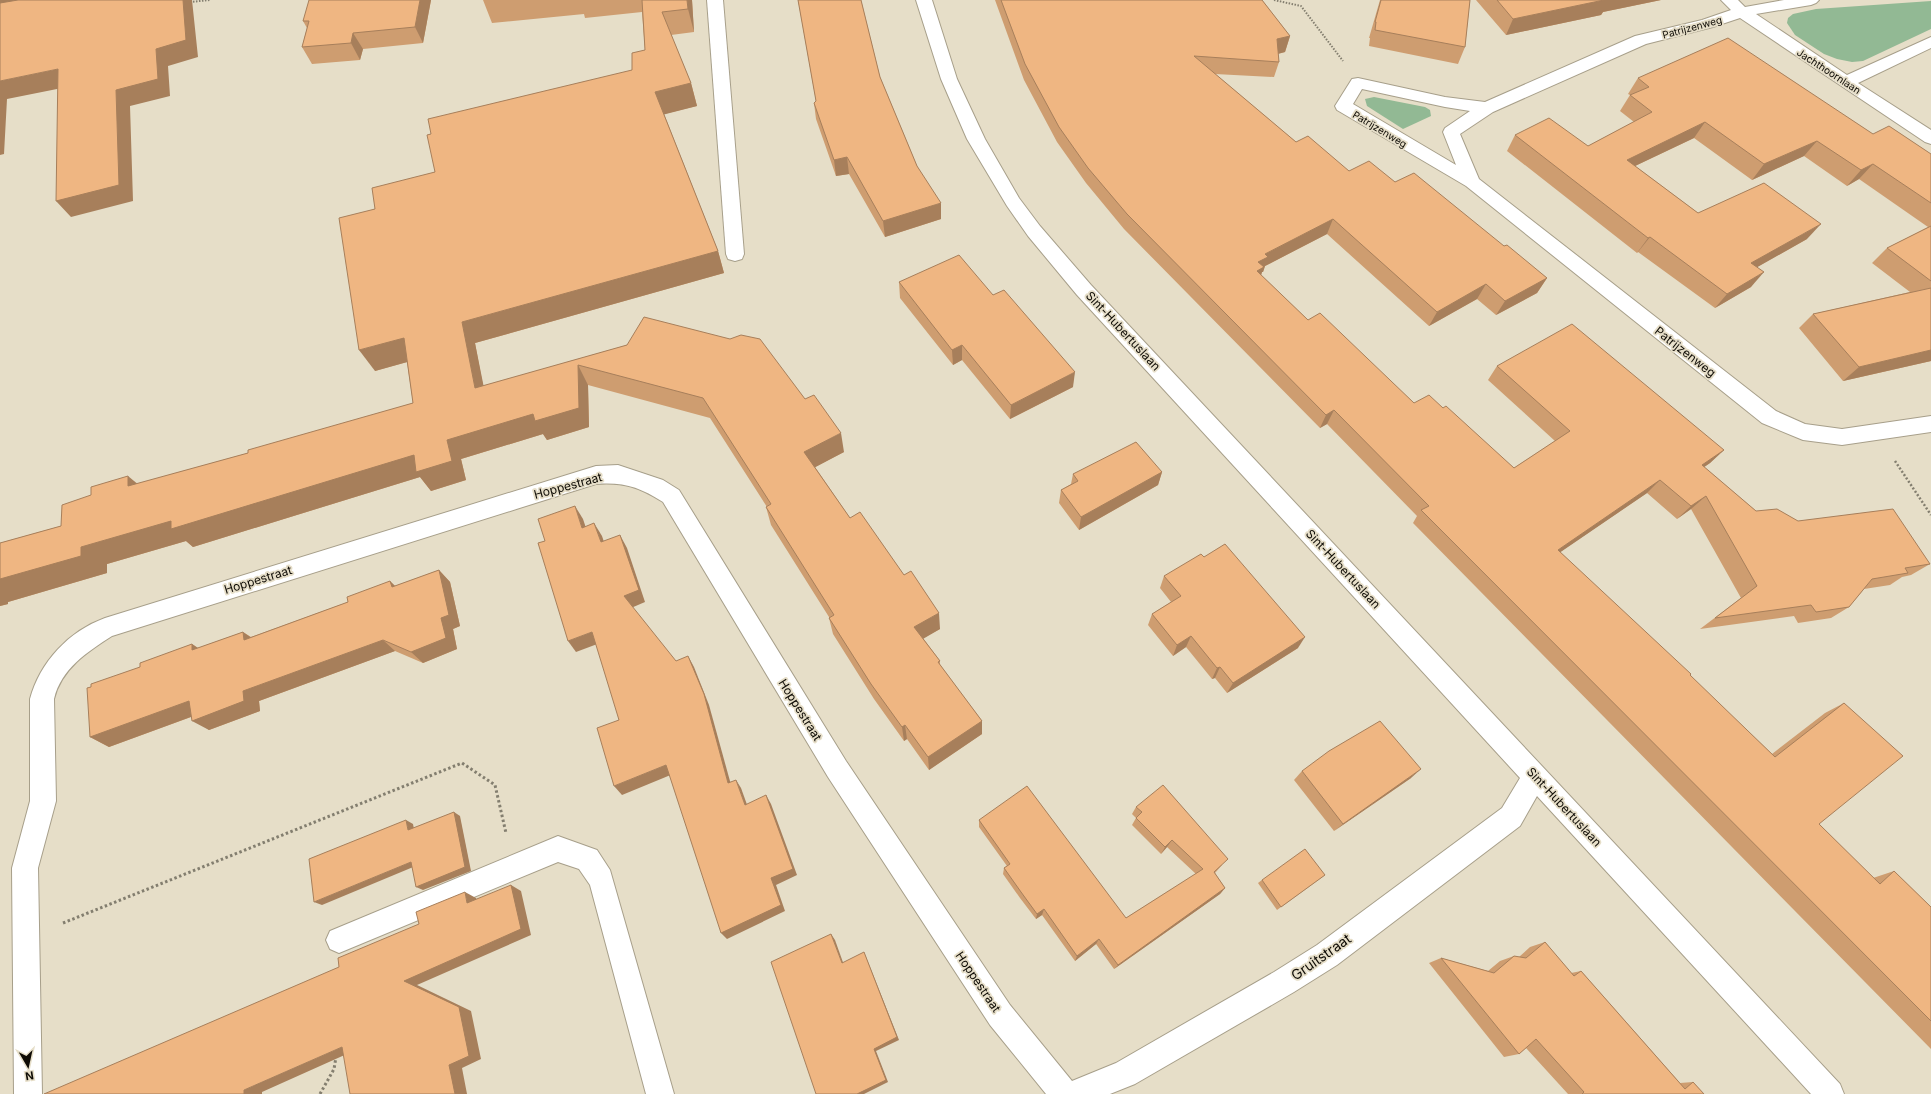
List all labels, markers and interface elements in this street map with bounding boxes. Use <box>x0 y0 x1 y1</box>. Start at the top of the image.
street label: Patrijzenweg <box>1661 13 1723 41</box>
street label: Jachthoornlaan <box>1795 46 1863 96</box>
street label: Patrijzenweg <box>1351 108 1409 150</box>
street label: Sint-Hubertuslaan <box>1083 288 1164 373</box>
street label: Patrijzenweg <box>1652 323 1719 380</box>
street label: Hoppestraat <box>532 469 604 502</box>
street label: Sint-Hubertuslaan <box>1303 526 1384 611</box>
street label: Hoppestraat <box>222 562 294 597</box>
street label: Hoppestraat <box>776 676 825 743</box>
street label: Sint-Hubertuslaan <box>1524 764 1605 849</box>
street label: Gruitstraat <box>1287 929 1354 983</box>
street label: Hoppestraat <box>953 949 1004 1015</box>
north arrow <box>8 1046 48 1086</box>
text: N <box>24 1068 35 1083</box>

